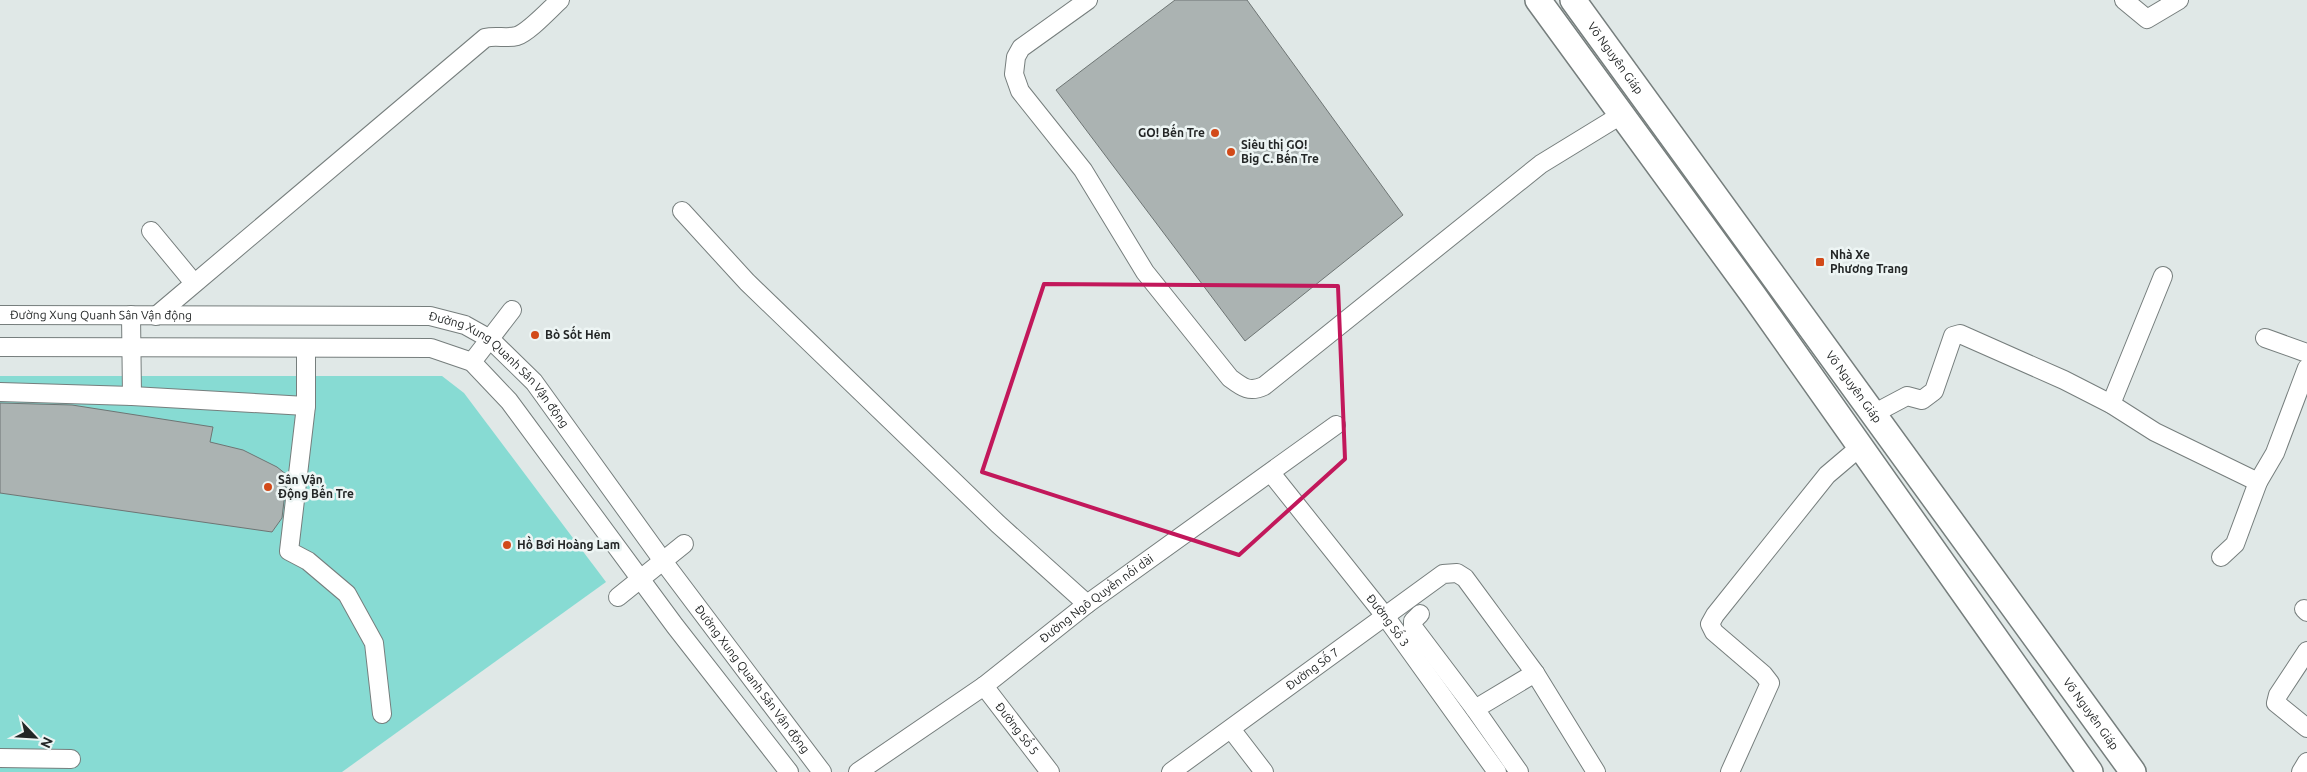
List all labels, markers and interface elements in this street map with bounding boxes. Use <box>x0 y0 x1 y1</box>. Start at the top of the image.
street label: Võ Nguyên Giáp <box>1585 20 1646 96</box>
place label: GO! Bến Tre <box>1138 123 1205 139</box>
marker: GO! Bến Tre <box>1209 127 1221 139</box>
place label: Siêu thị GO! Big C. Bến Tre <box>1241 138 1319 165</box>
marker: Siêu thị GO! Big C. Bến Tre <box>1225 146 1237 158</box>
place label: Nhà Xe Phương Trang <box>1830 248 1908 275</box>
marker: Nhà Xe Phương Trang <box>1814 256 1826 268</box>
street label: Đường Xung Quanh Sân Vận động <box>10 308 192 322</box>
street label: Đường Xung Quanh Sân Vận động <box>428 309 572 430</box>
place label: Bò Sốt Hẻm <box>545 325 611 341</box>
marker: Bò Sốt Hẻm <box>529 329 541 341</box>
street label: Võ Nguyên Giáp <box>1824 348 1884 425</box>
place label: Sân Vận Động Bến Tre <box>278 473 354 500</box>
marker: Sân Vận Động Bến Tre <box>262 481 274 493</box>
place label: Hồ Bơi Hoàng Lam <box>517 535 620 551</box>
marker: Hồ Bơi Hoàng Lam <box>501 539 513 551</box>
street label: Đường Ngô Quyền nối dài <box>1037 552 1156 645</box>
street label: Đường Số 3 <box>1364 591 1412 649</box>
street label: Đường Xung Quanh Sân Vận động <box>693 602 812 756</box>
street label: Đường Số 7 <box>1283 645 1341 692</box>
street label: Võ Nguyên Giáp <box>2061 675 2122 752</box>
street label: Đường Số 5 <box>993 700 1041 757</box>
north arrow <box>10 712 60 762</box>
text: N <box>37 734 56 751</box>

